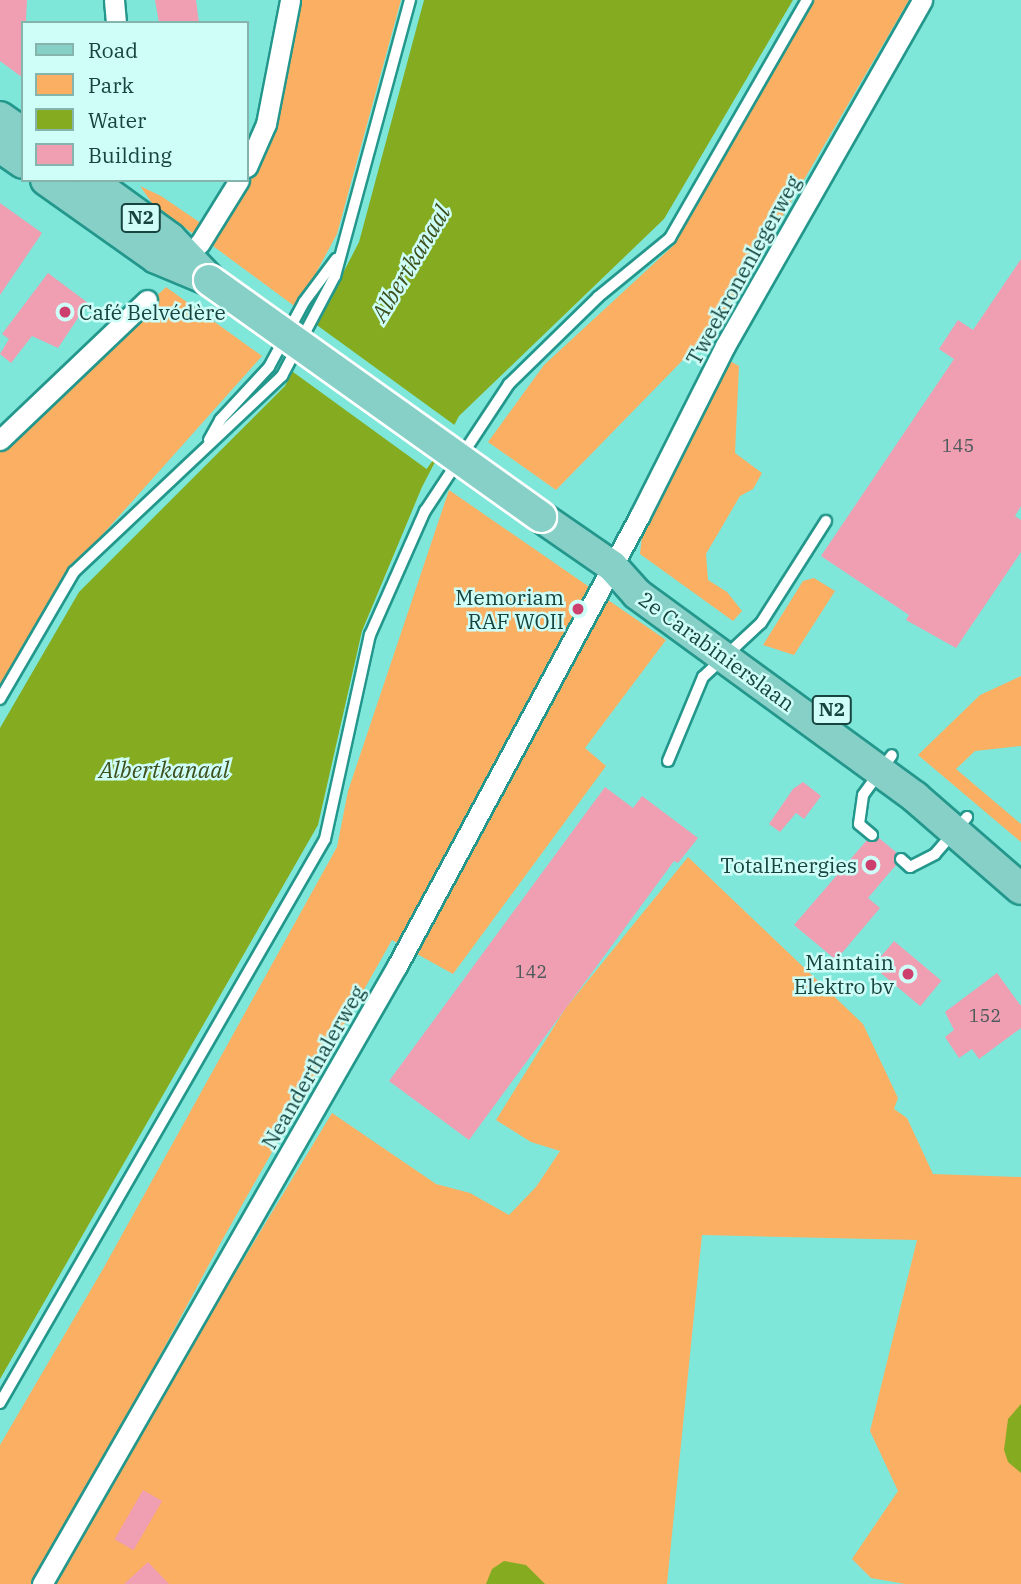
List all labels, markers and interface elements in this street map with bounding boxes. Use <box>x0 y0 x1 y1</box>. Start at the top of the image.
legend <box>21 21 248 182</box>
text: Road <box>88 36 138 64</box>
text: Park <box>88 71 134 99</box>
text: Water <box>88 106 146 134</box>
text: Building <box>88 141 172 169</box>
street label: Tweekronenlegerweg <box>680 171 806 369</box>
water label: Albertkanaal <box>365 200 455 326</box>
road number: N2 <box>120 202 162 233</box>
place label: Café Belvédère <box>79 299 226 325</box>
marker: Café Belvédère <box>57 304 73 320</box>
house number: 145 <box>942 435 974 457</box>
place label: Memoriam RAF WOII <box>455 584 564 634</box>
street label: 2e Carabinierslaan <box>634 586 800 716</box>
marker: Memoriam RAF WOII <box>570 601 586 617</box>
road number: N2 <box>811 694 853 726</box>
water label: Albertkanaal <box>99 755 229 783</box>
place label: TotalEnergies <box>720 852 857 878</box>
marker: TotalEnergies <box>863 857 879 873</box>
place label: Maintain Elektro bv <box>794 949 894 999</box>
house number: 142 <box>515 961 547 983</box>
marker: Maintain Elektro bv <box>900 966 916 982</box>
street label: Neanderthalerweg <box>256 981 370 1153</box>
house number: 152 <box>969 1005 1001 1027</box>

